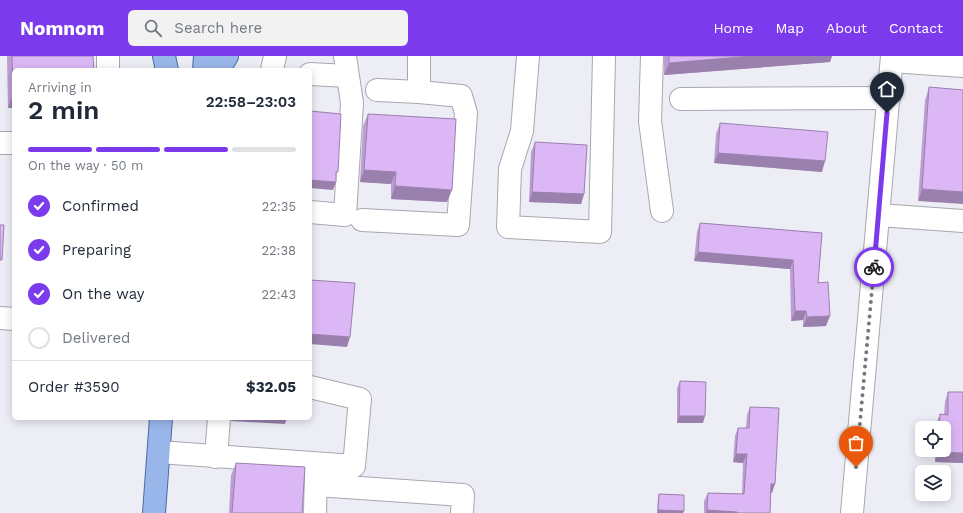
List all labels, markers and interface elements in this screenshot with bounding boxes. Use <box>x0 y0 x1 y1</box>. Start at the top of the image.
search box <box>128 10 408 46</box>
text: Nomnom <box>20 17 104 40</box>
icon: search <box>142 17 164 39</box>
text: Search here <box>174 19 262 37</box>
text: Home <box>713 20 753 36</box>
text: Map <box>775 20 804 36</box>
text: About <box>826 20 867 36</box>
text: Contact <box>889 20 943 36</box>
pin <box>870 72 904 113</box>
icon: home <box>876 78 898 100</box>
text: Arriving in <box>28 80 92 95</box>
text: 22:58–23:03 <box>206 93 296 111</box>
text: 2 min <box>28 95 99 125</box>
text: On the way · 50 m <box>28 158 143 173</box>
icon: check <box>28 195 50 217</box>
text: Confirmed <box>62 197 139 215</box>
text: 22:35 <box>262 199 296 214</box>
icon: check <box>28 239 50 261</box>
text: Preparing <box>62 241 131 259</box>
text: 22:38 <box>261 243 296 258</box>
courier <box>854 247 894 287</box>
icon: bike <box>863 256 885 278</box>
icon: check <box>28 283 50 305</box>
text: On the way <box>62 285 144 303</box>
text: 22:43 <box>261 287 296 302</box>
text: Delivered <box>62 329 130 347</box>
text: Order #3590 <box>28 378 120 396</box>
text: $32.05 <box>246 378 296 396</box>
map controls <box>915 421 951 501</box>
button: locate <box>915 421 951 457</box>
pin <box>839 426 873 467</box>
icon: bag <box>845 432 867 454</box>
button: layers <box>915 465 951 501</box>

